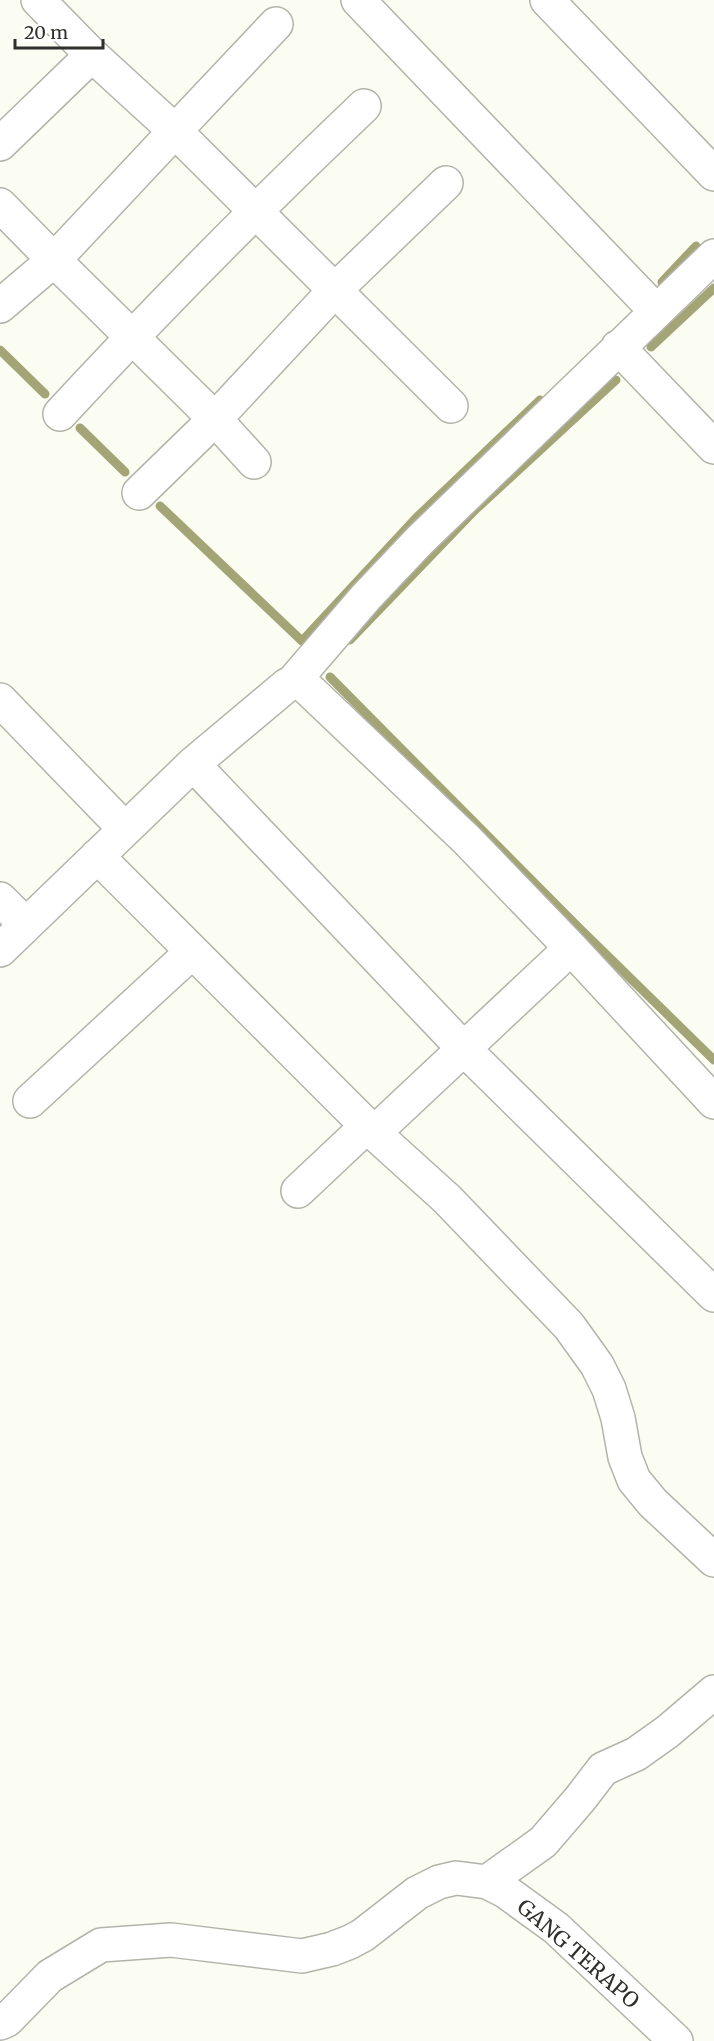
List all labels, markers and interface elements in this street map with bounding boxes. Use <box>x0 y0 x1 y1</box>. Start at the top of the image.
scale bar <box>15 12 104 50</box>
text: 20 m <box>24 21 68 44</box>
street label: GANG TERAPO <box>512 1893 645 2014</box>

